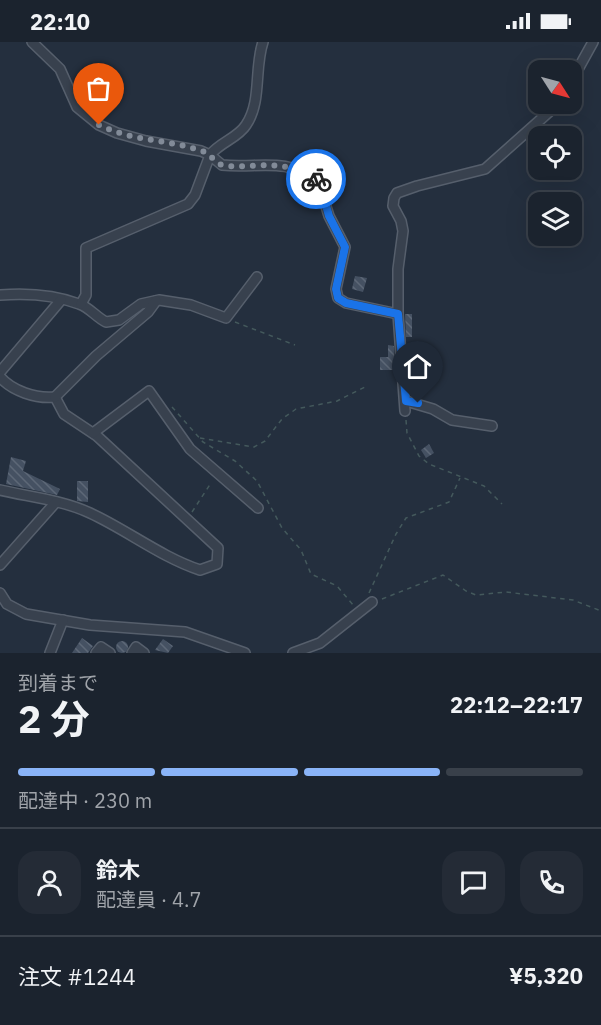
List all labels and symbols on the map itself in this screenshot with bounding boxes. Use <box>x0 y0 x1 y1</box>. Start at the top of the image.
north arrow <box>528 60 582 114</box>
pin <box>73 63 124 125</box>
courier <box>286 149 346 209</box>
pin <box>392 341 443 403</box>

